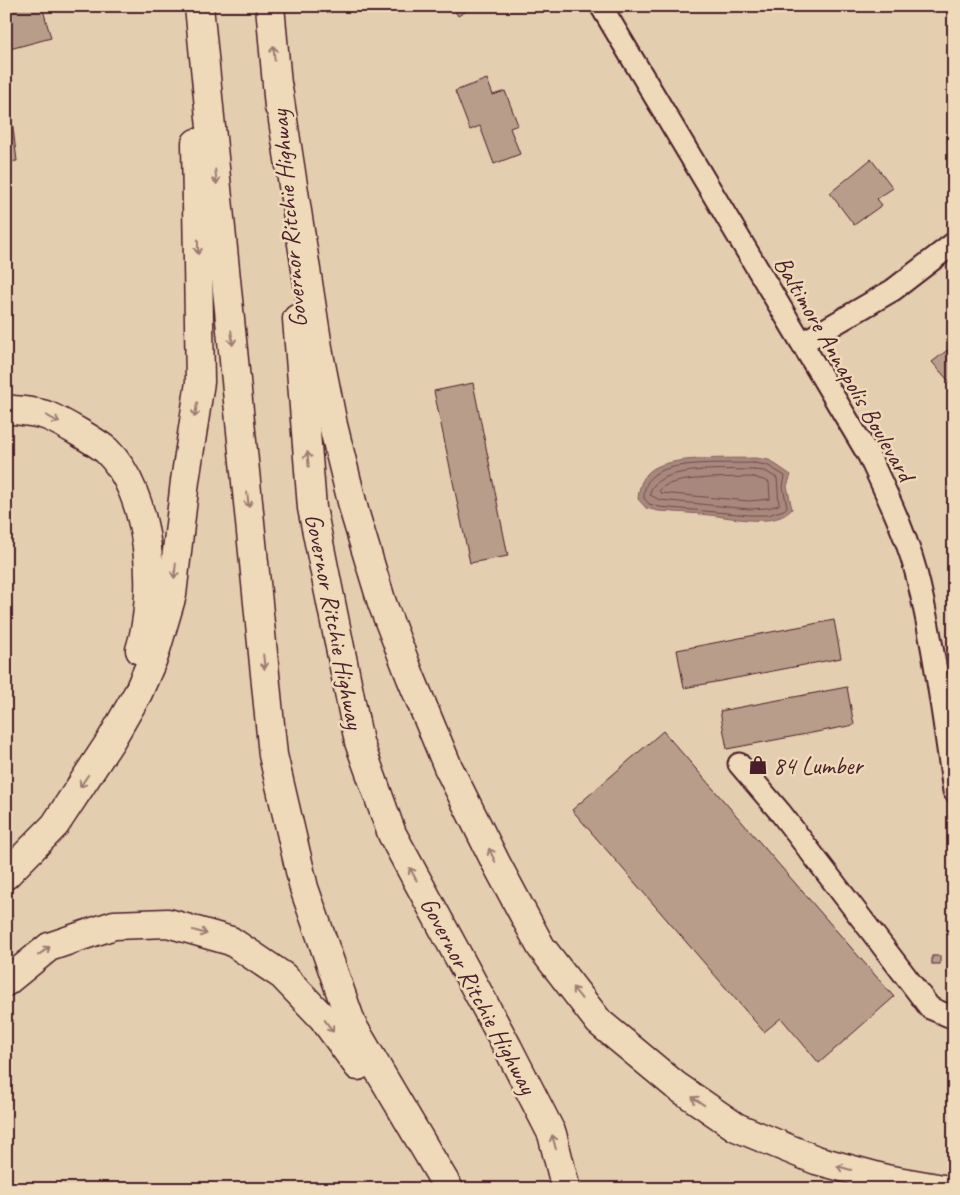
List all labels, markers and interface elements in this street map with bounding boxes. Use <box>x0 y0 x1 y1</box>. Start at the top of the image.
one-way arrow <box>270 46 279 62</box>
street label: Governor Ritchie Highway <box>263 107 314 329</box>
one-way arrow <box>211 168 221 184</box>
one-way arrow <box>193 239 203 255</box>
street label: Baltimore Annapolis Boulevard <box>767 250 924 490</box>
one-way arrow <box>227 330 237 346</box>
one-way arrow <box>190 401 200 417</box>
one-way arrow <box>46 414 61 424</box>
one-way arrow <box>303 452 313 468</box>
one-way arrow <box>243 492 253 508</box>
street label: Governor Ritchie Highway <box>297 511 371 733</box>
one-way arrow <box>170 562 180 578</box>
one-way arrow <box>259 654 268 670</box>
place label: 84 Lumber <box>773 750 864 782</box>
shop icon: 84 Lumber <box>747 754 769 776</box>
one-way arrow <box>78 773 88 787</box>
one-way arrow <box>487 848 496 863</box>
one-way arrow <box>408 867 418 882</box>
street label: Governor Ritchie Highway <box>413 891 544 1101</box>
one-way arrow <box>192 928 208 938</box>
one-way arrow <box>37 946 50 957</box>
one-way arrow <box>571 987 582 1000</box>
one-way arrow <box>324 1019 334 1033</box>
one-way arrow <box>691 1096 705 1106</box>
one-way arrow <box>549 1134 558 1150</box>
one-way arrow <box>837 1162 853 1172</box>

